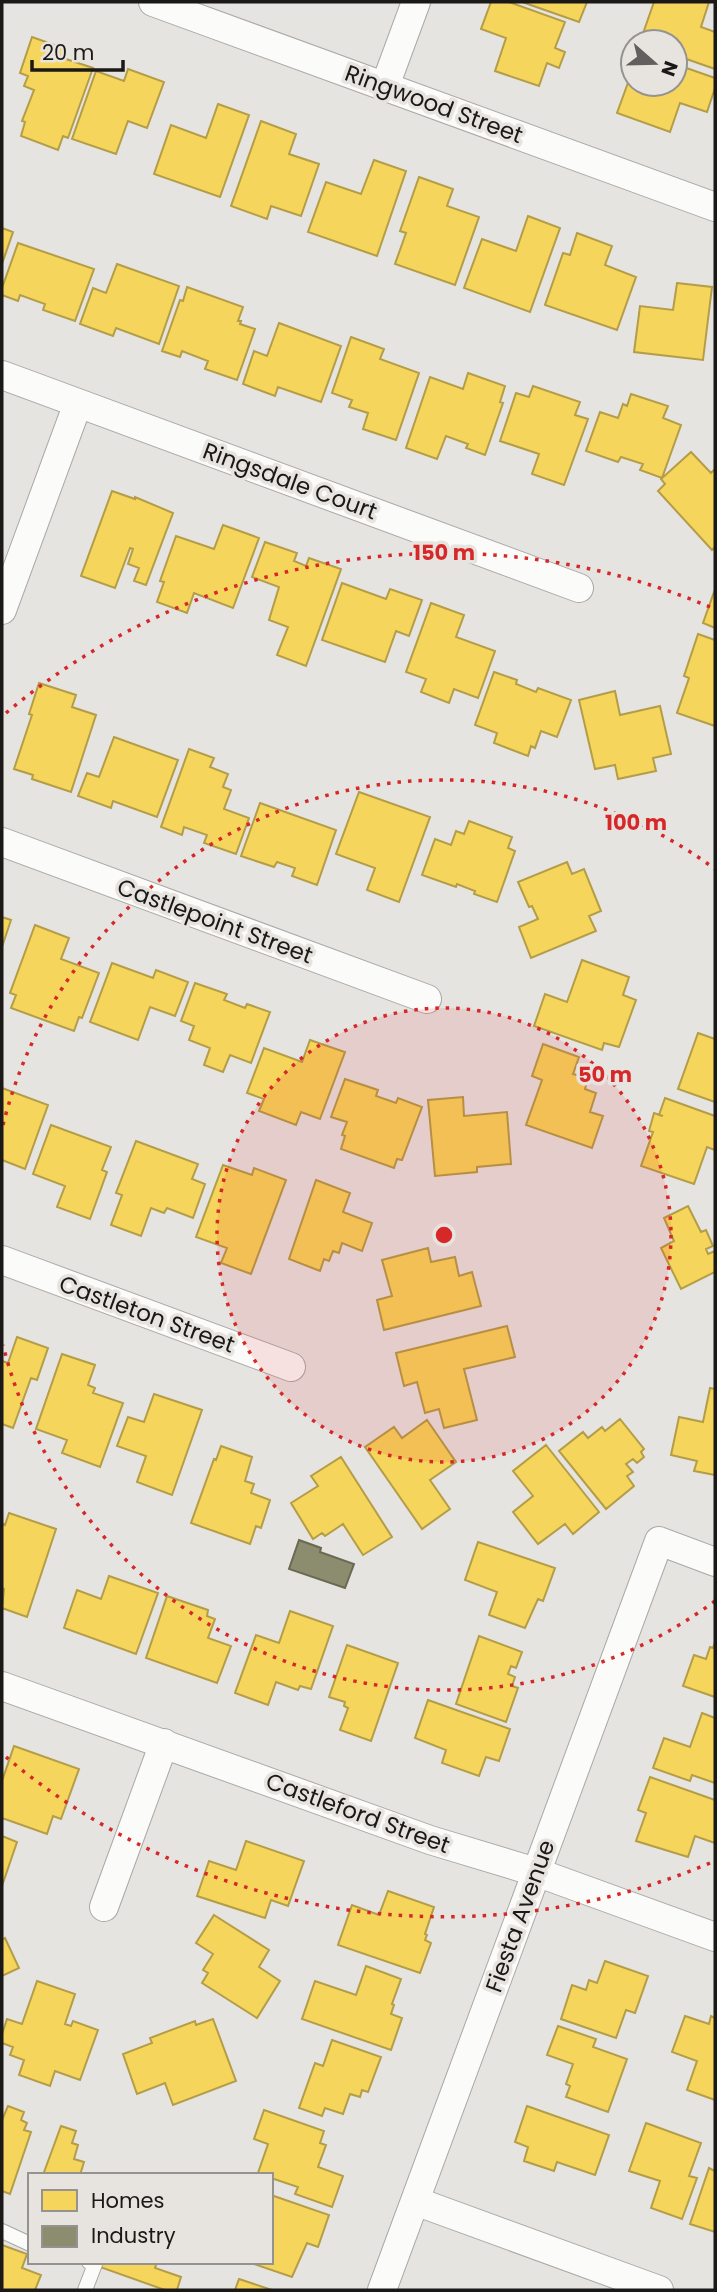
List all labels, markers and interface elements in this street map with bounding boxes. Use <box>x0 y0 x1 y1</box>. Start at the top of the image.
scale bar <box>32 28 122 72</box>
north arrow <box>619 28 689 98</box>
text: 20 m <box>42 38 95 67</box>
street label: Ringwood Street <box>341 57 527 151</box>
text: N <box>654 57 685 80</box>
street label: Ringsdale Court <box>198 435 382 527</box>
text: 150 m <box>413 538 475 567</box>
text: 100 m <box>605 808 667 837</box>
street label: Castlepoint Street <box>113 871 317 971</box>
text: 50 m <box>578 1060 632 1089</box>
centre of rings <box>432 1223 456 1247</box>
street label: Castleton Street <box>55 1267 239 1361</box>
street label: Castleford Street <box>262 1765 454 1861</box>
street label: Fiesta Avenue <box>478 1835 562 1997</box>
legend <box>28 2173 273 2264</box>
text: Homes <box>91 2186 165 2215</box>
text: Industry <box>91 2221 176 2250</box>

